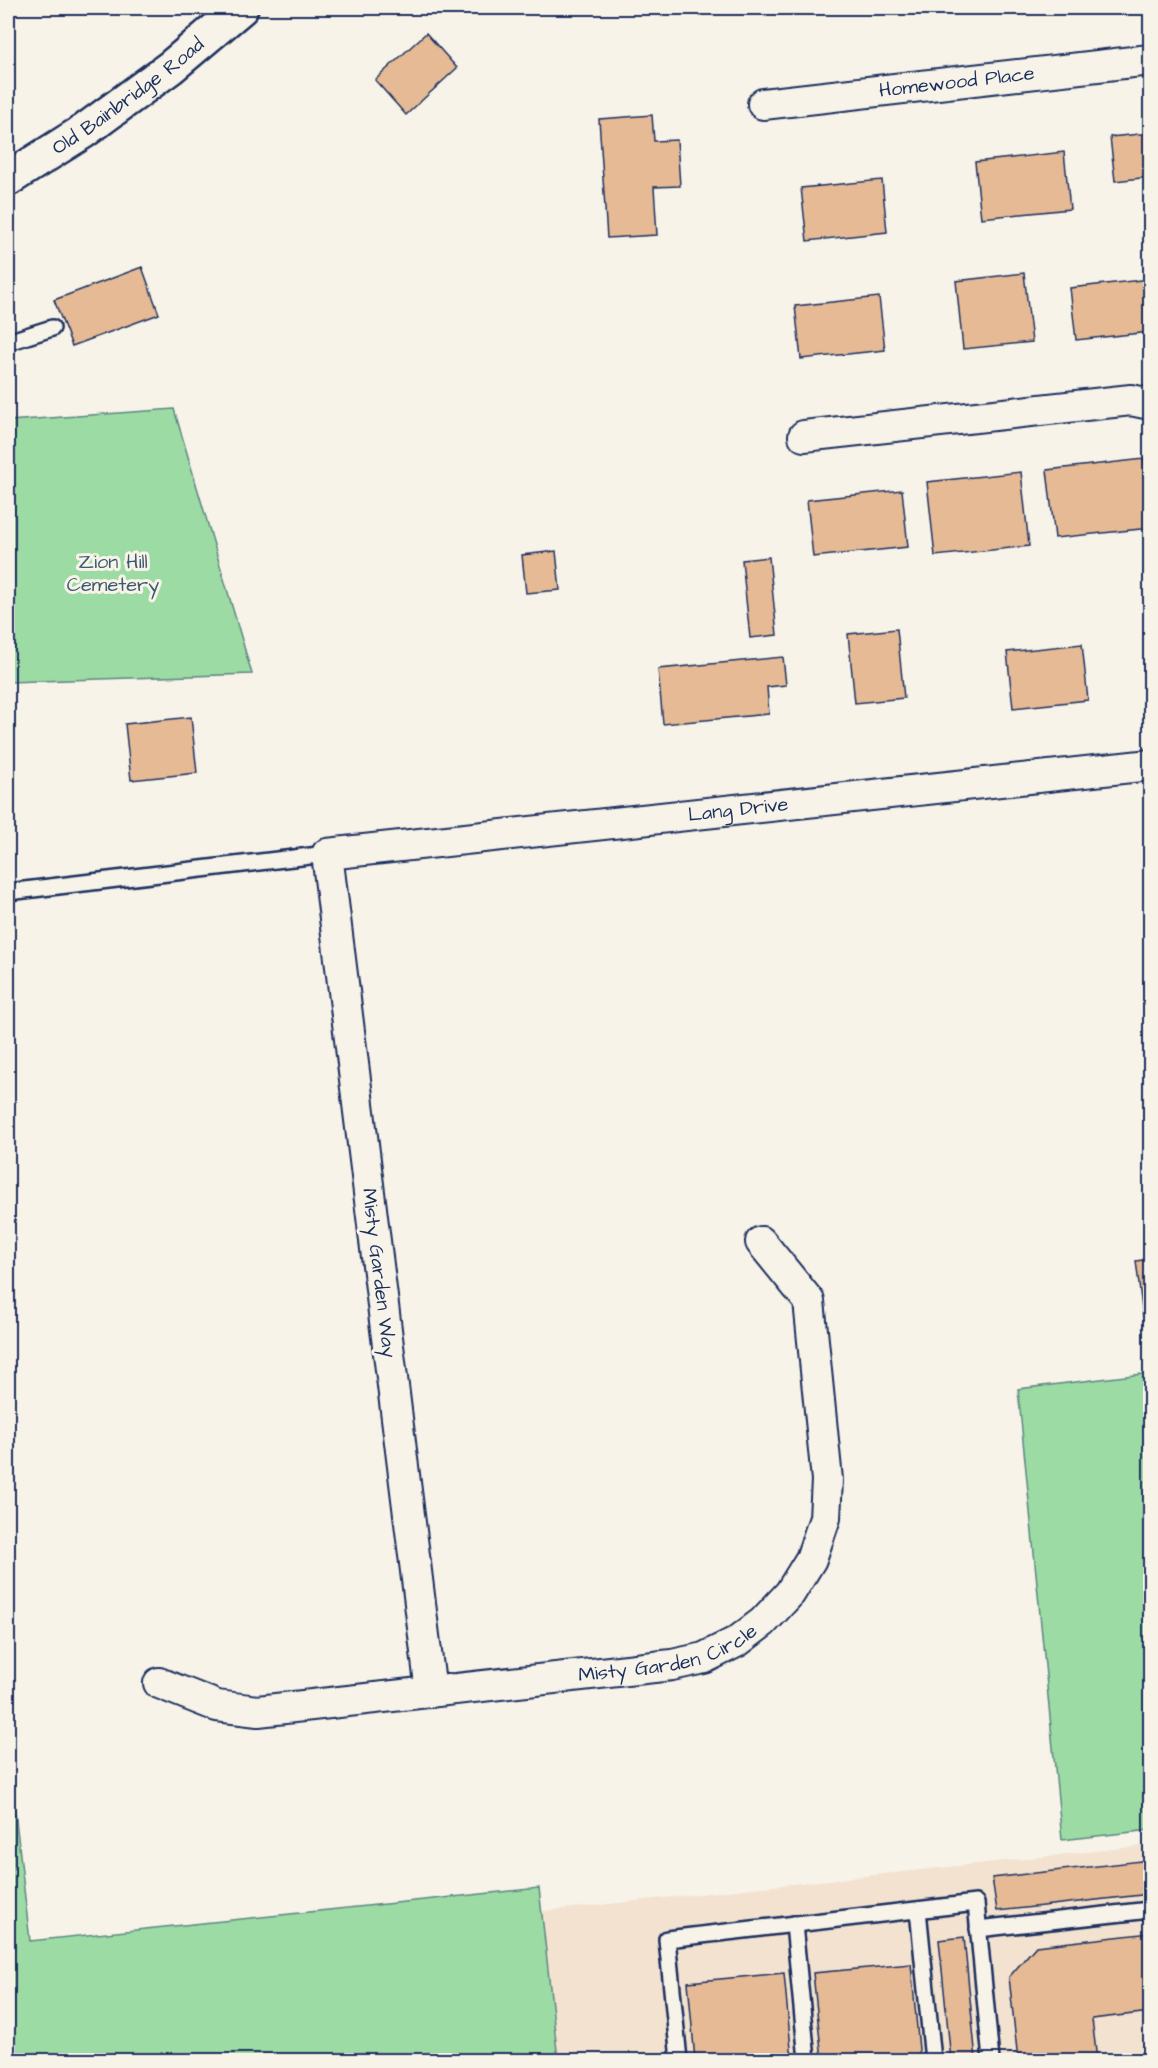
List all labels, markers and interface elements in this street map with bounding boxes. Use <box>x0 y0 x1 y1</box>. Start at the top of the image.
street label: Old Bainbridge Road <box>47 31 210 162</box>
street label: Homewood Place <box>878 59 1036 105</box>
park label: Zion Hill Cemetery <box>67 548 159 600</box>
street label: Lang Drive <box>687 790 790 829</box>
street label: Misty Garden Way <box>354 1187 403 1360</box>
street label: Misty Garden Circle <box>577 1617 763 1689</box>

